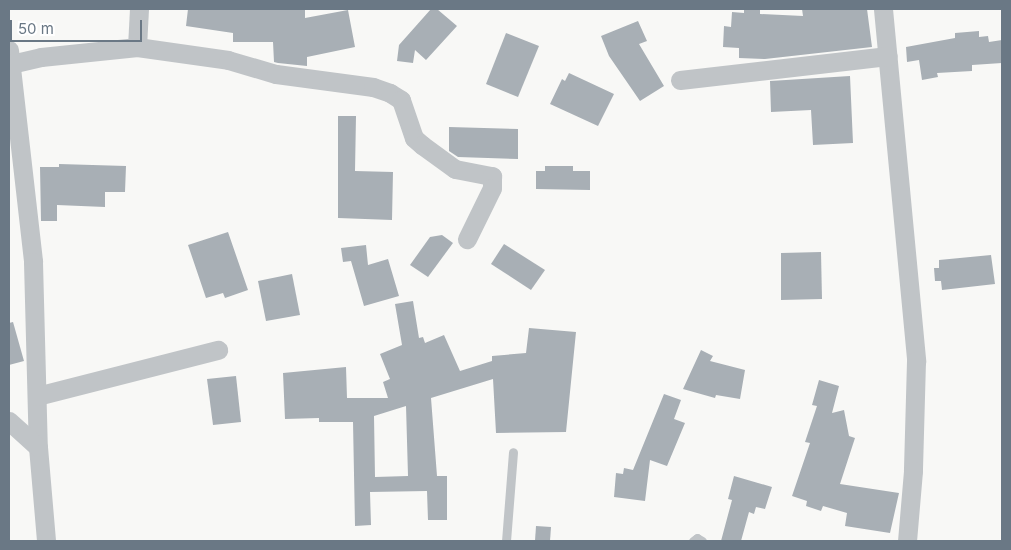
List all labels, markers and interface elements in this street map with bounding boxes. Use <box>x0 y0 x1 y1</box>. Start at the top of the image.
scale bar <box>12 10 145 42</box>
text: 50 m <box>18 19 54 38</box>

